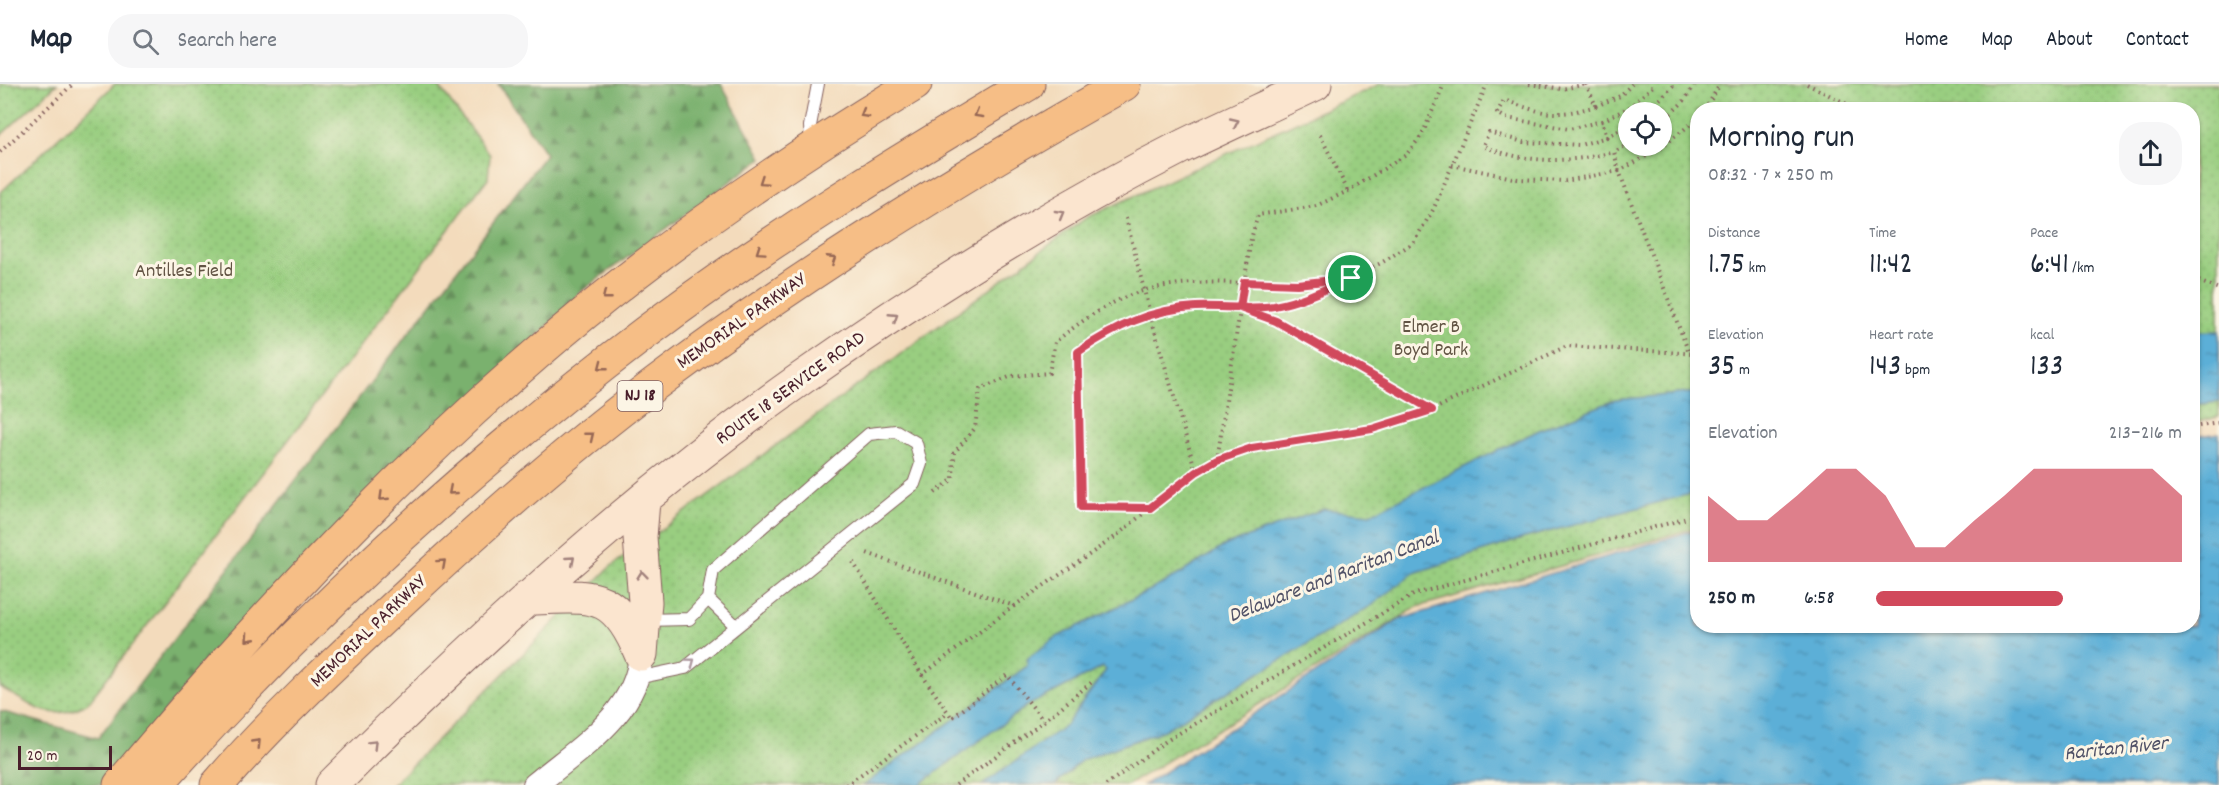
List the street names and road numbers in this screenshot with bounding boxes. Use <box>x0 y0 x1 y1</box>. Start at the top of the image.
street label: MEMORIAL PARKWAY <box>672 266 813 377</box>
street label: ROUTE 18 SERVICE ROAD <box>710 325 872 453</box>
road number: NJ 18 <box>618 381 662 411</box>
street label: MEMORIAL PARKWAY <box>304 569 434 695</box>

